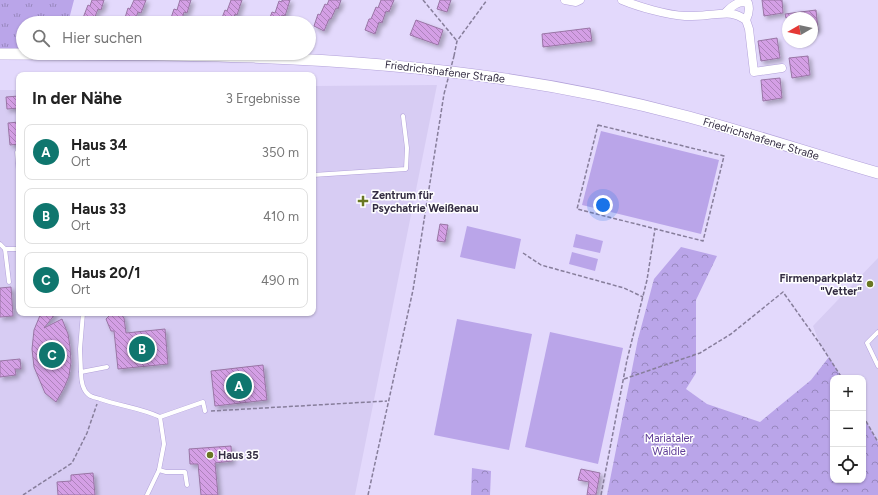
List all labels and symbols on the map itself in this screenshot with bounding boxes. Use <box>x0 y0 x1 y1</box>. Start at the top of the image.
north arrow <box>782 12 818 48</box>
street label: Friedrichshafener Straße <box>384 58 506 86</box>
street label: Friedrichshafener Straße <box>701 115 821 163</box>
place label: Zentrum für Psychatrie Weißenau <box>372 189 478 215</box>
marker: Zentrum für Psychatrie Weißenau <box>357 195 369 207</box>
your location <box>593 195 613 215</box>
place label: Firmenparkplatz "Vetter" <box>780 272 862 298</box>
marker: Firmenparkplatz "Vetter" <box>865 279 875 289</box>
pin: B <box>129 334 155 364</box>
pin: C <box>39 340 65 370</box>
pin: A <box>226 371 252 401</box>
park label: Mariataler Wäldle <box>645 432 694 458</box>
place label: Haus 35 <box>218 449 259 462</box>
marker: Haus 35 <box>205 450 215 460</box>

